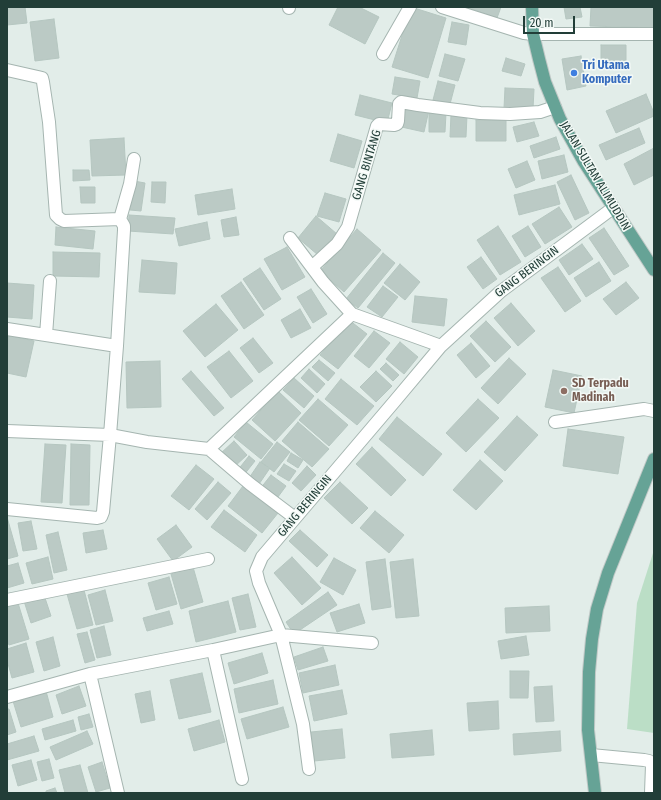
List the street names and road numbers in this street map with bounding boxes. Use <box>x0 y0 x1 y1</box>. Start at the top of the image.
street label: JALAN SULTAN ALIMUDDIN <box>557 119 633 233</box>
street label: GANG BINTANG <box>350 128 384 202</box>
street label: GANG BERINGIN <box>492 243 562 301</box>
street label: GANG BERINGIN <box>275 472 335 540</box>

